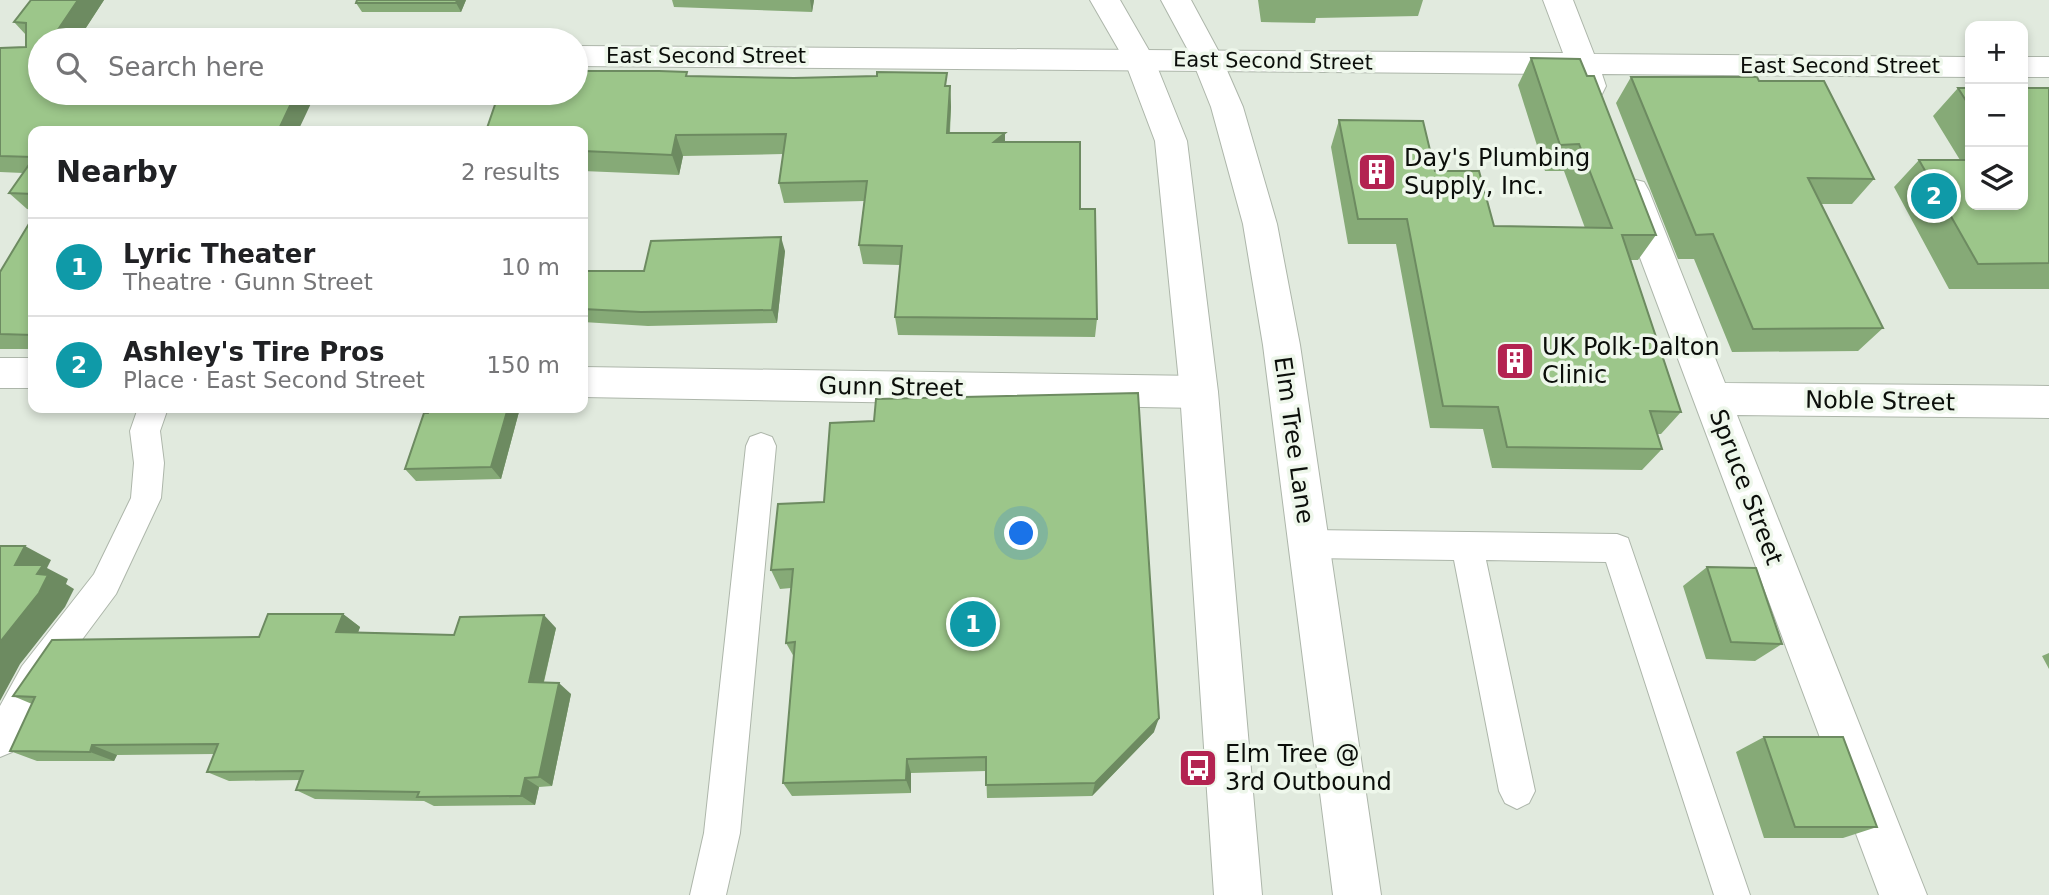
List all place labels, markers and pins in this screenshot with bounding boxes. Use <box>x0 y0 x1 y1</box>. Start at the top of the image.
place label: Day's Plumbing Supply, Inc. <box>1404 144 1590 200</box>
building icon: Day's Plumbing Supply, Inc. <box>1356 151 1398 193</box>
pin: 2 <box>1911 170 1957 222</box>
place label: UK Polk-Dalton Clinic <box>1542 333 1720 389</box>
building icon: UK Polk-Dalton Clinic <box>1494 340 1536 382</box>
pin: 1 <box>950 598 996 650</box>
place label: Elm Tree @ 3rd Outbound <box>1225 740 1392 796</box>
bus stop icon: Elm Tree @ 3rd Outbound <box>1177 747 1219 789</box>

